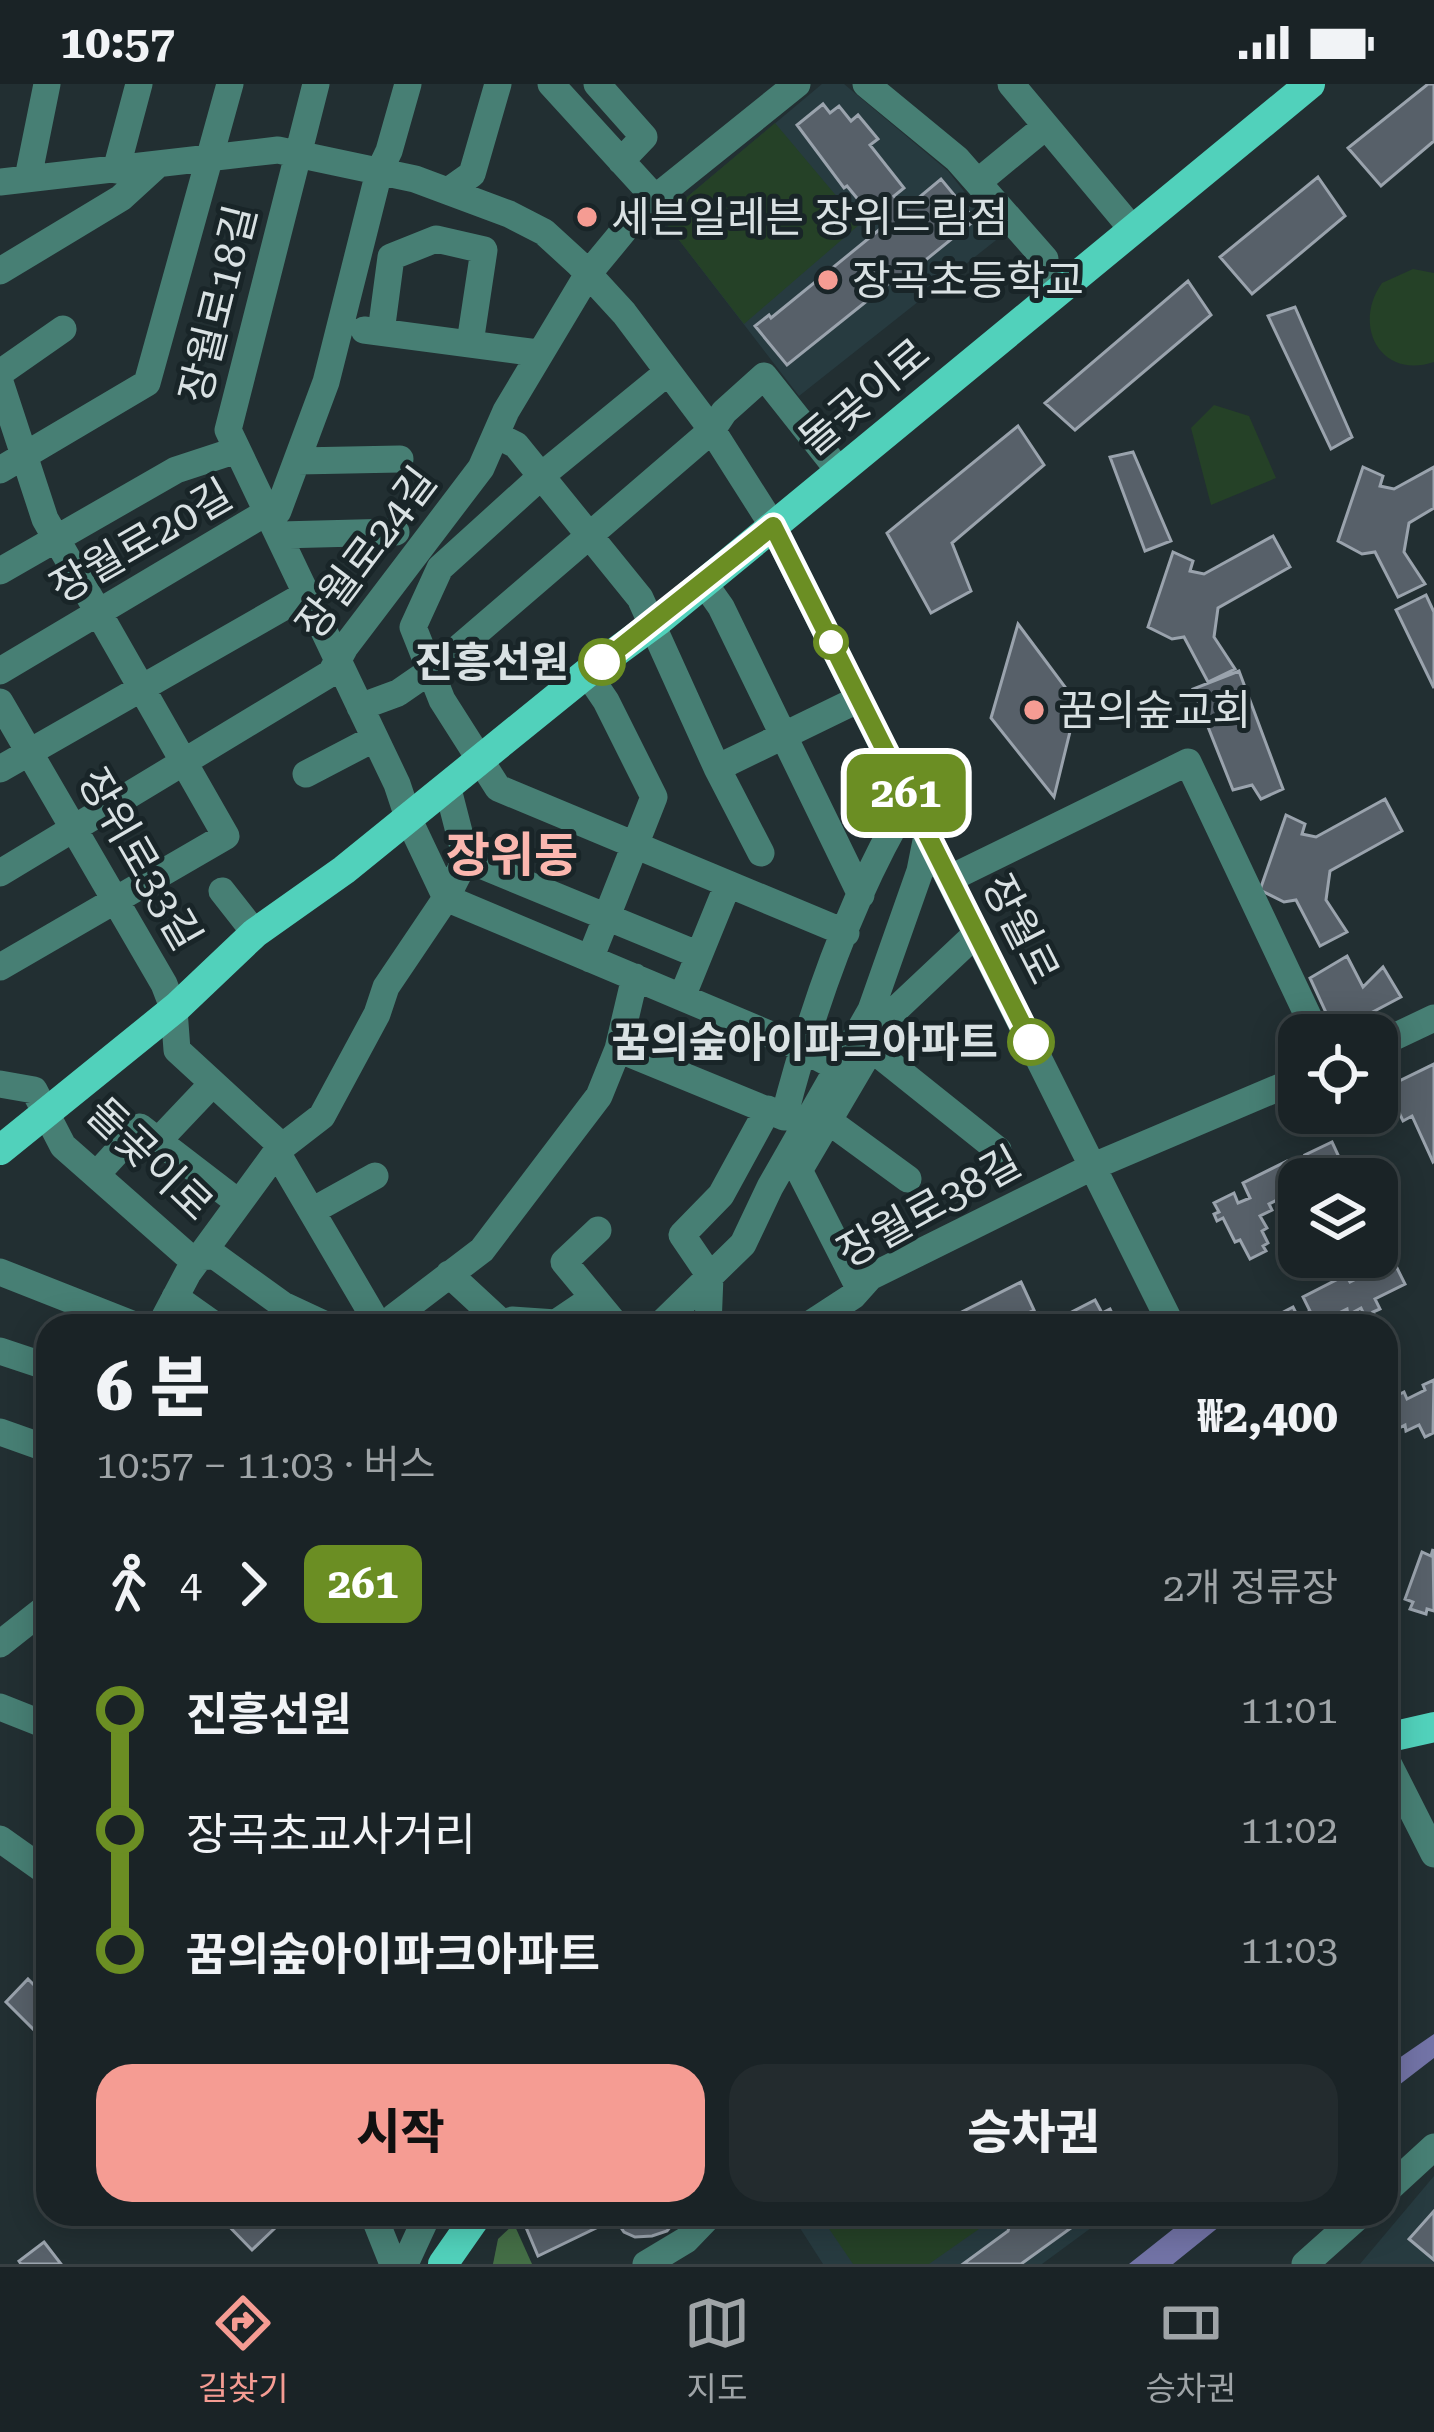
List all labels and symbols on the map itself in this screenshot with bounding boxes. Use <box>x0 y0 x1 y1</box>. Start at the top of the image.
place label: 세븐일레븐 장위드림점 <box>611 193 1008 242</box>
street label: 장월로18길 <box>170 200 266 408</box>
marker: 세븐일레븐 장위드림점 <box>574 204 600 230</box>
place label: 장곡초등학교 <box>852 256 1084 305</box>
marker: 장곡초등학교 <box>815 267 841 293</box>
street label: 돌곶이로 <box>789 329 939 465</box>
street label: 장월로24길 <box>286 458 446 648</box>
street label: 장월로20길 <box>41 469 241 613</box>
unlabelled marker <box>815 626 847 658</box>
place label: 진흥선원 <box>414 638 569 687</box>
marker: 진흥선원 <box>580 640 624 684</box>
place label: 꿈의숲교회 <box>1058 686 1251 735</box>
marker: 꿈의숲교회 <box>1021 697 1047 723</box>
line badge: 261 <box>837 754 975 832</box>
street label: 장위로33길 <box>68 759 212 959</box>
district label: 장위동 <box>446 828 578 884</box>
street label: 장월로 <box>973 866 1069 992</box>
place label: 꿈의숲아이파크아파트 <box>612 1018 998 1067</box>
marker: 꿈의숲아이파크아파트 <box>1009 1020 1053 1064</box>
street label: 돌곶이로 <box>77 1088 223 1230</box>
street label: 장월로38길 <box>829 1137 1029 1277</box>

